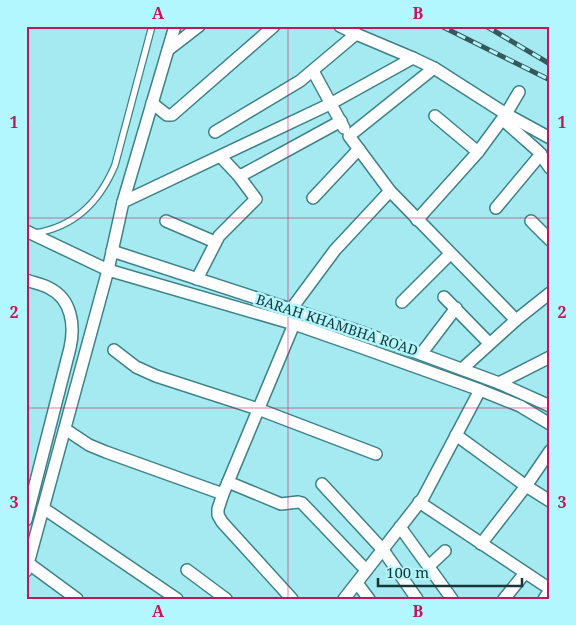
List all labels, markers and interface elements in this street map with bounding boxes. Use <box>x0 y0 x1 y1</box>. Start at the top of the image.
text: A <box>152 2 165 24</box>
text: B <box>413 2 424 24</box>
text: 1 <box>9 111 19 133</box>
text: 1 <box>557 111 567 133</box>
street label: BARAH KHAMBHA ROAD <box>254 289 421 360</box>
text: 2 <box>9 301 19 323</box>
text: 2 <box>557 301 567 323</box>
text: 3 <box>9 491 19 513</box>
text: 3 <box>557 491 567 513</box>
scale bar <box>378 555 522 587</box>
text: 100 m <box>386 562 429 582</box>
text: A <box>152 600 165 622</box>
text: B <box>413 600 424 622</box>

